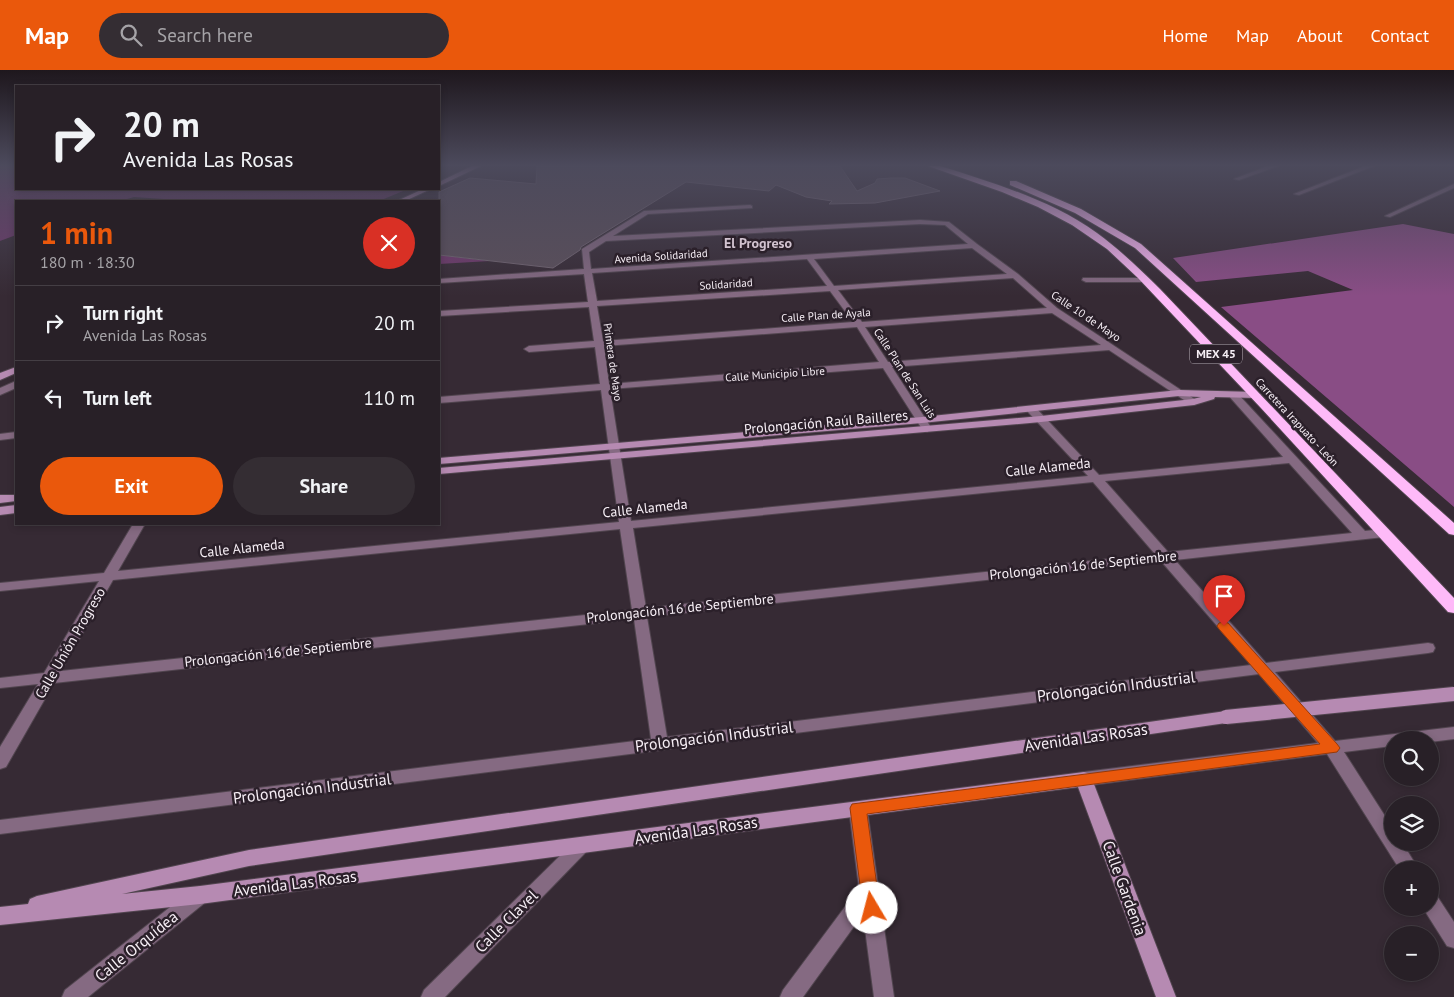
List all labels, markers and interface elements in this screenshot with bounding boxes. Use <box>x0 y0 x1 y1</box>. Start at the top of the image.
search box <box>99 13 449 58</box>
text: Map <box>25 20 69 51</box>
icon: search <box>117 21 145 49</box>
text: Search here <box>157 23 253 47</box>
text: Home <box>1162 24 1208 47</box>
text: Map <box>1236 24 1269 47</box>
text: About <box>1297 24 1343 47</box>
text: Contact <box>1371 24 1429 47</box>
text: 20 m <box>123 101 200 147</box>
icon: right <box>40 105 105 170</box>
text: Avenida Las Rosas <box>123 145 293 173</box>
text: 1 min <box>40 213 113 252</box>
button: close <box>363 217 415 269</box>
district label: El Progreso <box>724 234 792 252</box>
street label: Avenida Solidaridad <box>614 246 708 266</box>
text: 180 m · 18:30 <box>40 252 135 272</box>
street label: Solidaridad <box>699 275 753 293</box>
street label: Calle 10 de Mayo <box>1049 288 1124 344</box>
text: Turn right <box>83 301 163 325</box>
street label: Calle Plan de Ayala <box>781 305 871 325</box>
icon: right <box>40 309 68 337</box>
text: 20 m <box>374 311 415 335</box>
street label: Primera de Mayo <box>601 322 625 402</box>
text: Avenida Las Rosas <box>83 325 207 345</box>
street label: Calle Plan de San Luis <box>871 326 939 421</box>
road number: MEX 45 <box>1190 344 1242 364</box>
street label: Calle Municipio Libre <box>725 364 826 384</box>
street label: Carretera Irapuato - León <box>1252 375 1342 469</box>
icon: left <box>40 384 68 412</box>
text: Turn left <box>83 386 152 410</box>
text: 110 m <box>363 386 415 410</box>
street label: Prolongación Raúl Bailleres <box>743 406 909 438</box>
street label: Calle Alameda <box>1005 454 1091 480</box>
button: Exit <box>40 457 223 515</box>
button: Share <box>233 457 415 515</box>
street label: Calle Alameda <box>602 495 688 521</box>
street label: Calle Alameda <box>199 535 285 561</box>
street label: Prolongación 16 de Septiembre <box>988 546 1178 584</box>
pin <box>1203 575 1245 626</box>
icon: arrive <box>1210 582 1238 610</box>
street label: Calle Unión Progreso <box>31 584 109 702</box>
street label: Prolongación 16 de Septiembre <box>585 589 775 627</box>
street label: Prolongación 16 de Septiembre <box>183 633 373 671</box>
street label: Prolongación Industrial <box>1036 666 1197 706</box>
street label: Prolongación Industrial <box>634 716 795 756</box>
street label: Avenida Las Rosas <box>1023 718 1149 756</box>
map controls <box>1384 731 1439 981</box>
button: search <box>1384 731 1439 786</box>
street label: Prolongación Industrial <box>232 768 393 808</box>
button: layers <box>1384 796 1439 851</box>
street label: Avenida Las Rosas <box>633 811 759 849</box>
street label: Calle Gardenia <box>1099 838 1151 938</box>
button: + <box>1384 861 1439 916</box>
street label: Avenida Las Rosas <box>232 865 358 900</box>
position arrow <box>845 881 897 933</box>
street label: Calle Clavel <box>470 885 542 957</box>
street label: Calle Orquídea <box>90 906 182 986</box>
button: − <box>1384 926 1439 981</box>

